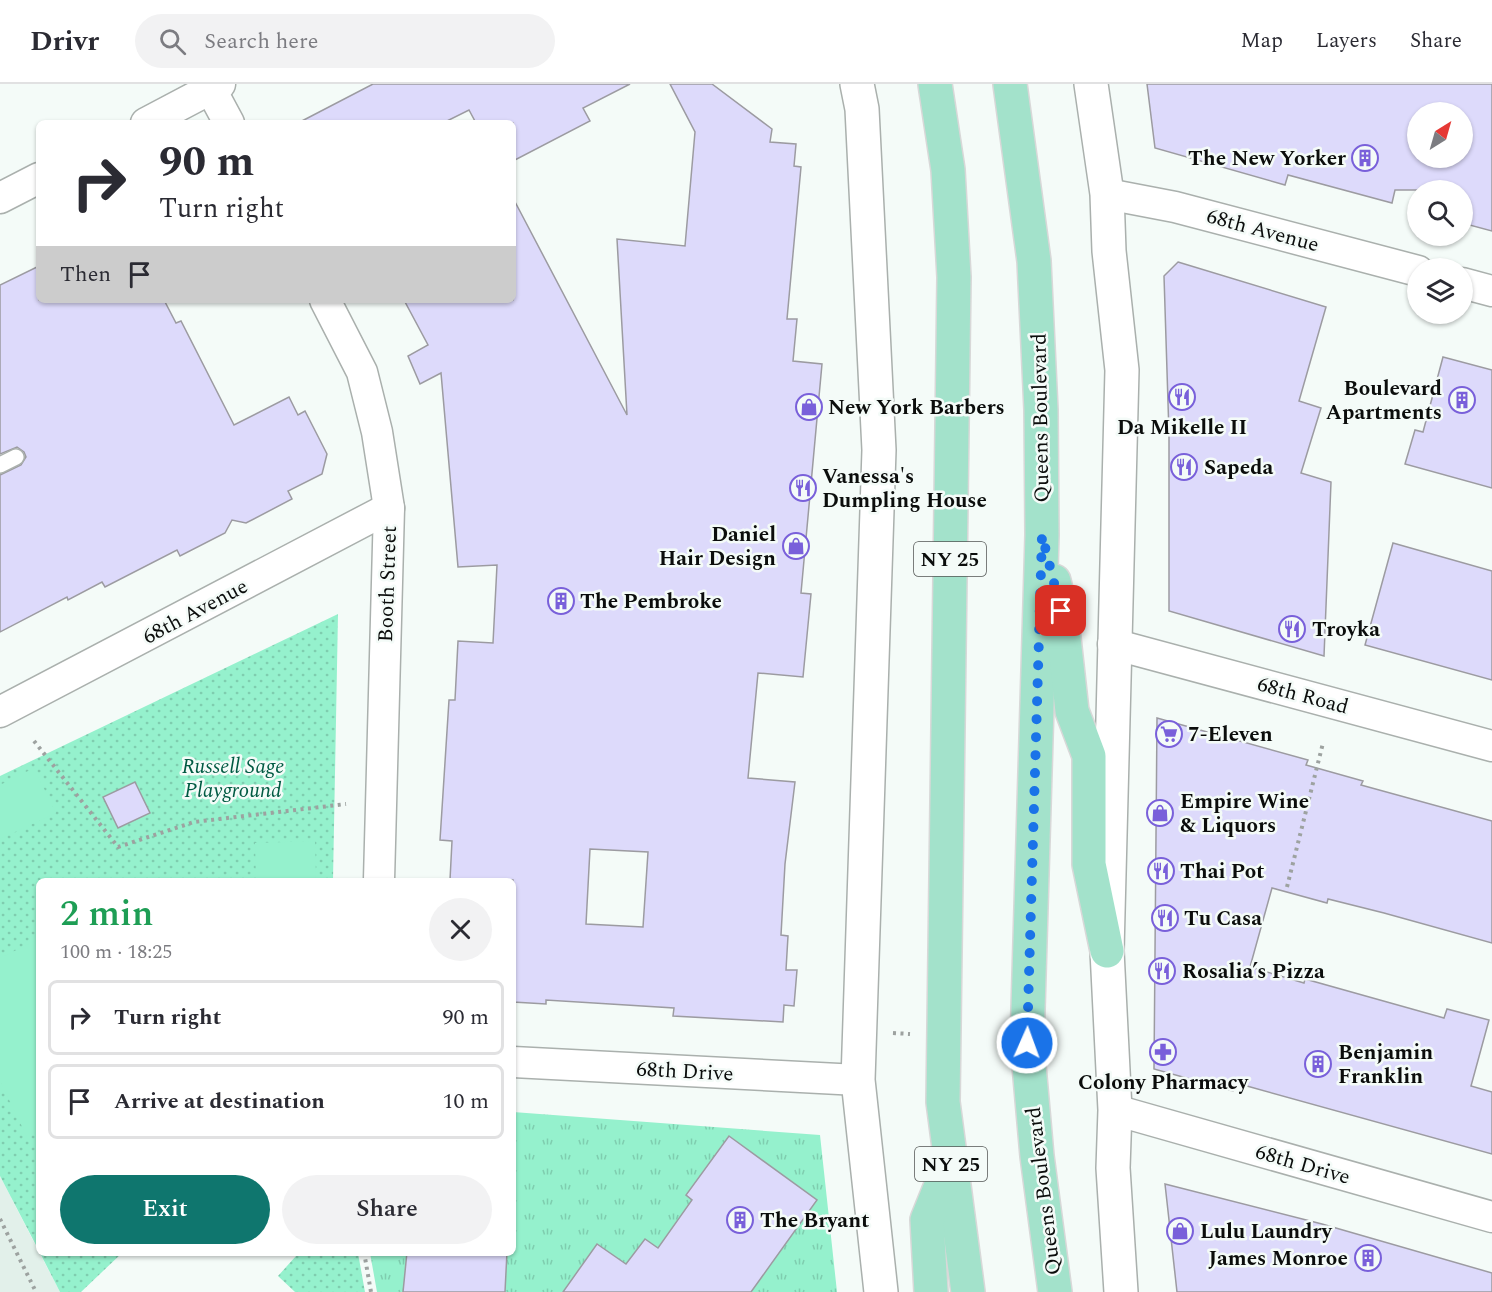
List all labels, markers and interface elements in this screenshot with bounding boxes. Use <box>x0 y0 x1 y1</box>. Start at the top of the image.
search box <box>135 14 555 68</box>
text: Drivr <box>30 20 99 63</box>
icon: search <box>156 25 189 58</box>
text: Search here <box>204 25 318 58</box>
text: Map <box>1241 25 1283 57</box>
text: Layers <box>1316 25 1377 57</box>
text: Share <box>1410 25 1462 57</box>
north arrow <box>1407 102 1473 168</box>
map controls <box>1407 102 1473 324</box>
text: 90 m <box>159 131 254 194</box>
place label: The New Yorker <box>1188 143 1346 175</box>
building icon: The New Yorker <box>1350 143 1380 173</box>
icon: right <box>60 144 138 222</box>
button: search <box>1407 180 1473 246</box>
text: Turn right <box>159 188 284 230</box>
street label: 68th Avenue <box>1203 201 1323 261</box>
text: Then <box>60 258 111 291</box>
icon: arrive <box>123 258 156 291</box>
button: layers <box>1407 258 1473 324</box>
street label: Queens Boulevard <box>1024 333 1058 503</box>
place label: Boulevard Apartments <box>1326 373 1442 429</box>
restaurant icon: Da Mikelle II <box>1167 382 1197 412</box>
building icon: Boulevard Apartments <box>1447 385 1477 415</box>
shop icon: New York Barbers <box>794 392 824 422</box>
place label: New York Barbers <box>828 392 1005 424</box>
place label: Da Mikelle II <box>1117 412 1247 444</box>
restaurant icon: Sapeda <box>1169 452 1199 482</box>
place label: Sapeda <box>1204 452 1274 484</box>
place label: Vanessa's Dumpling House <box>822 461 987 517</box>
restaurant icon: Vanessa's Dumpling House <box>788 473 818 503</box>
place label: Daniel Hair Design <box>659 519 776 575</box>
street label: Booth Street <box>370 525 406 643</box>
shop icon: Daniel Hair Design <box>781 531 811 561</box>
road number: NY 25 <box>914 542 986 576</box>
street label: 68th Avenue <box>137 571 254 653</box>
pin <box>1035 585 1086 636</box>
building icon: The Pembroke <box>546 586 576 616</box>
place label: The Pembroke <box>580 586 722 618</box>
icon: arrive <box>1044 594 1077 627</box>
restaurant icon: Troyka <box>1277 614 1307 644</box>
place label: Troyka <box>1312 614 1380 646</box>
street label: 68th Road <box>1254 668 1352 723</box>
supermarket icon: 7-Eleven <box>1154 719 1184 749</box>
place label: 7-Eleven <box>1188 719 1273 751</box>
park label: Russell Sage Playground <box>182 751 284 807</box>
place label: Empire Wine & Liquors <box>1180 786 1309 842</box>
shop icon: Empire Wine & Liquors <box>1145 798 1175 828</box>
restaurant icon: Thai Pot <box>1146 856 1176 886</box>
place label: Thai Pot <box>1180 856 1264 888</box>
text: 2 min <box>60 887 153 942</box>
button: close <box>429 898 492 961</box>
restaurant icon: Tu Casa <box>1150 903 1180 933</box>
place label: Tu Casa <box>1184 903 1262 935</box>
text: 100 m · 18:25 <box>60 937 172 967</box>
restaurant icon: Rosalia’s Pizza <box>1147 956 1177 986</box>
place label: Rosalia’s Pizza <box>1182 956 1325 988</box>
icon: right <box>63 1001 96 1034</box>
text: Turn right <box>114 1001 221 1034</box>
text: 90 m <box>443 1001 489 1034</box>
position arrow <box>995 1011 1059 1075</box>
pharmacy icon: Colony Pharmacy <box>1148 1037 1178 1067</box>
place label: Benjamin Franklin <box>1338 1037 1433 1093</box>
building icon: Benjamin Franklin <box>1303 1049 1333 1079</box>
street label: 68th Drive <box>636 1053 734 1091</box>
place label: Colony Pharmacy <box>1078 1067 1249 1099</box>
icon: arrive <box>63 1085 96 1118</box>
text: Arrive at destination <box>114 1085 325 1118</box>
text: 10 m <box>443 1085 489 1118</box>
street label: Queens Boulevard <box>1018 1105 1070 1277</box>
street label: 68th Drive <box>1252 1136 1354 1194</box>
road number: NY 25 <box>915 1147 987 1181</box>
button: Exit <box>60 1175 270 1244</box>
button: Share <box>282 1175 492 1244</box>
building icon: The Bryant <box>725 1205 755 1235</box>
place label: The Bryant <box>760 1205 869 1237</box>
shop icon: Lulu Laundry <box>1165 1216 1195 1246</box>
place label: Lulu Laundry <box>1200 1216 1333 1248</box>
place label: James Monroe <box>1208 1243 1348 1275</box>
building icon: James Monroe <box>1353 1243 1383 1273</box>

